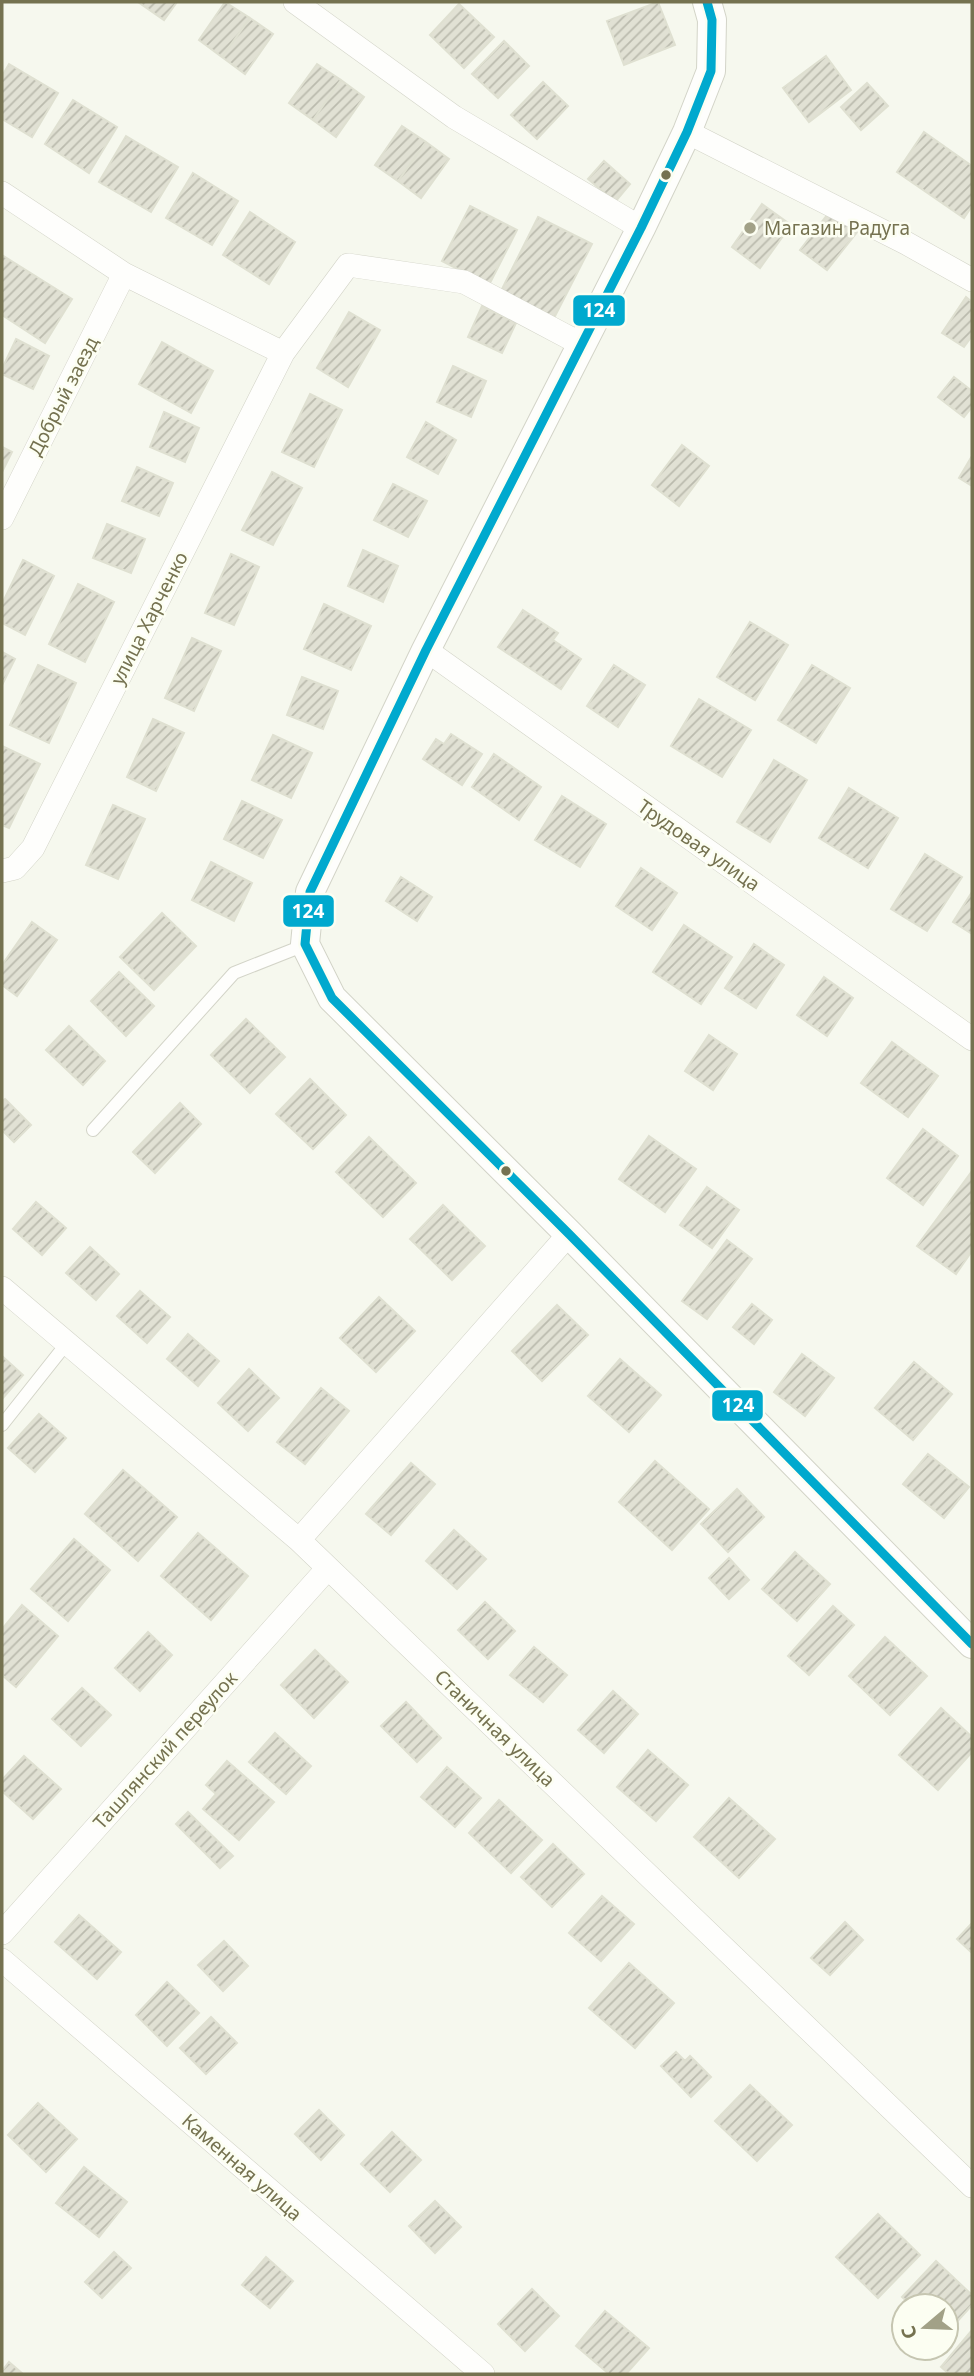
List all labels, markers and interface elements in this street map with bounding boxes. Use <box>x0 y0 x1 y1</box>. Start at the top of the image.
unlabelled marker <box>659 168 673 182</box>
place label: Магазин Радуга <box>764 215 910 241</box>
marker: Магазин Радуга <box>742 220 758 236</box>
line badge: 124 <box>572 294 626 327</box>
text: 124 <box>583 297 615 323</box>
street label: Добрый заезд <box>22 332 104 460</box>
street label: улица Харченко <box>104 547 194 689</box>
street label: Трудовая улица <box>633 793 765 897</box>
line badge: 124 <box>282 894 335 928</box>
text: 124 <box>292 898 324 924</box>
unlabelled marker <box>499 1164 513 1178</box>
line badge: 124 <box>711 1389 764 1422</box>
text: 124 <box>722 1392 754 1418</box>
street label: Станичная улица <box>429 1664 561 1792</box>
street label: Ташлянский переулок <box>87 1666 243 1834</box>
street label: Каменная улица <box>176 2108 308 2226</box>
north arrow <box>890 2292 960 2362</box>
text: С <box>895 2323 923 2343</box>

